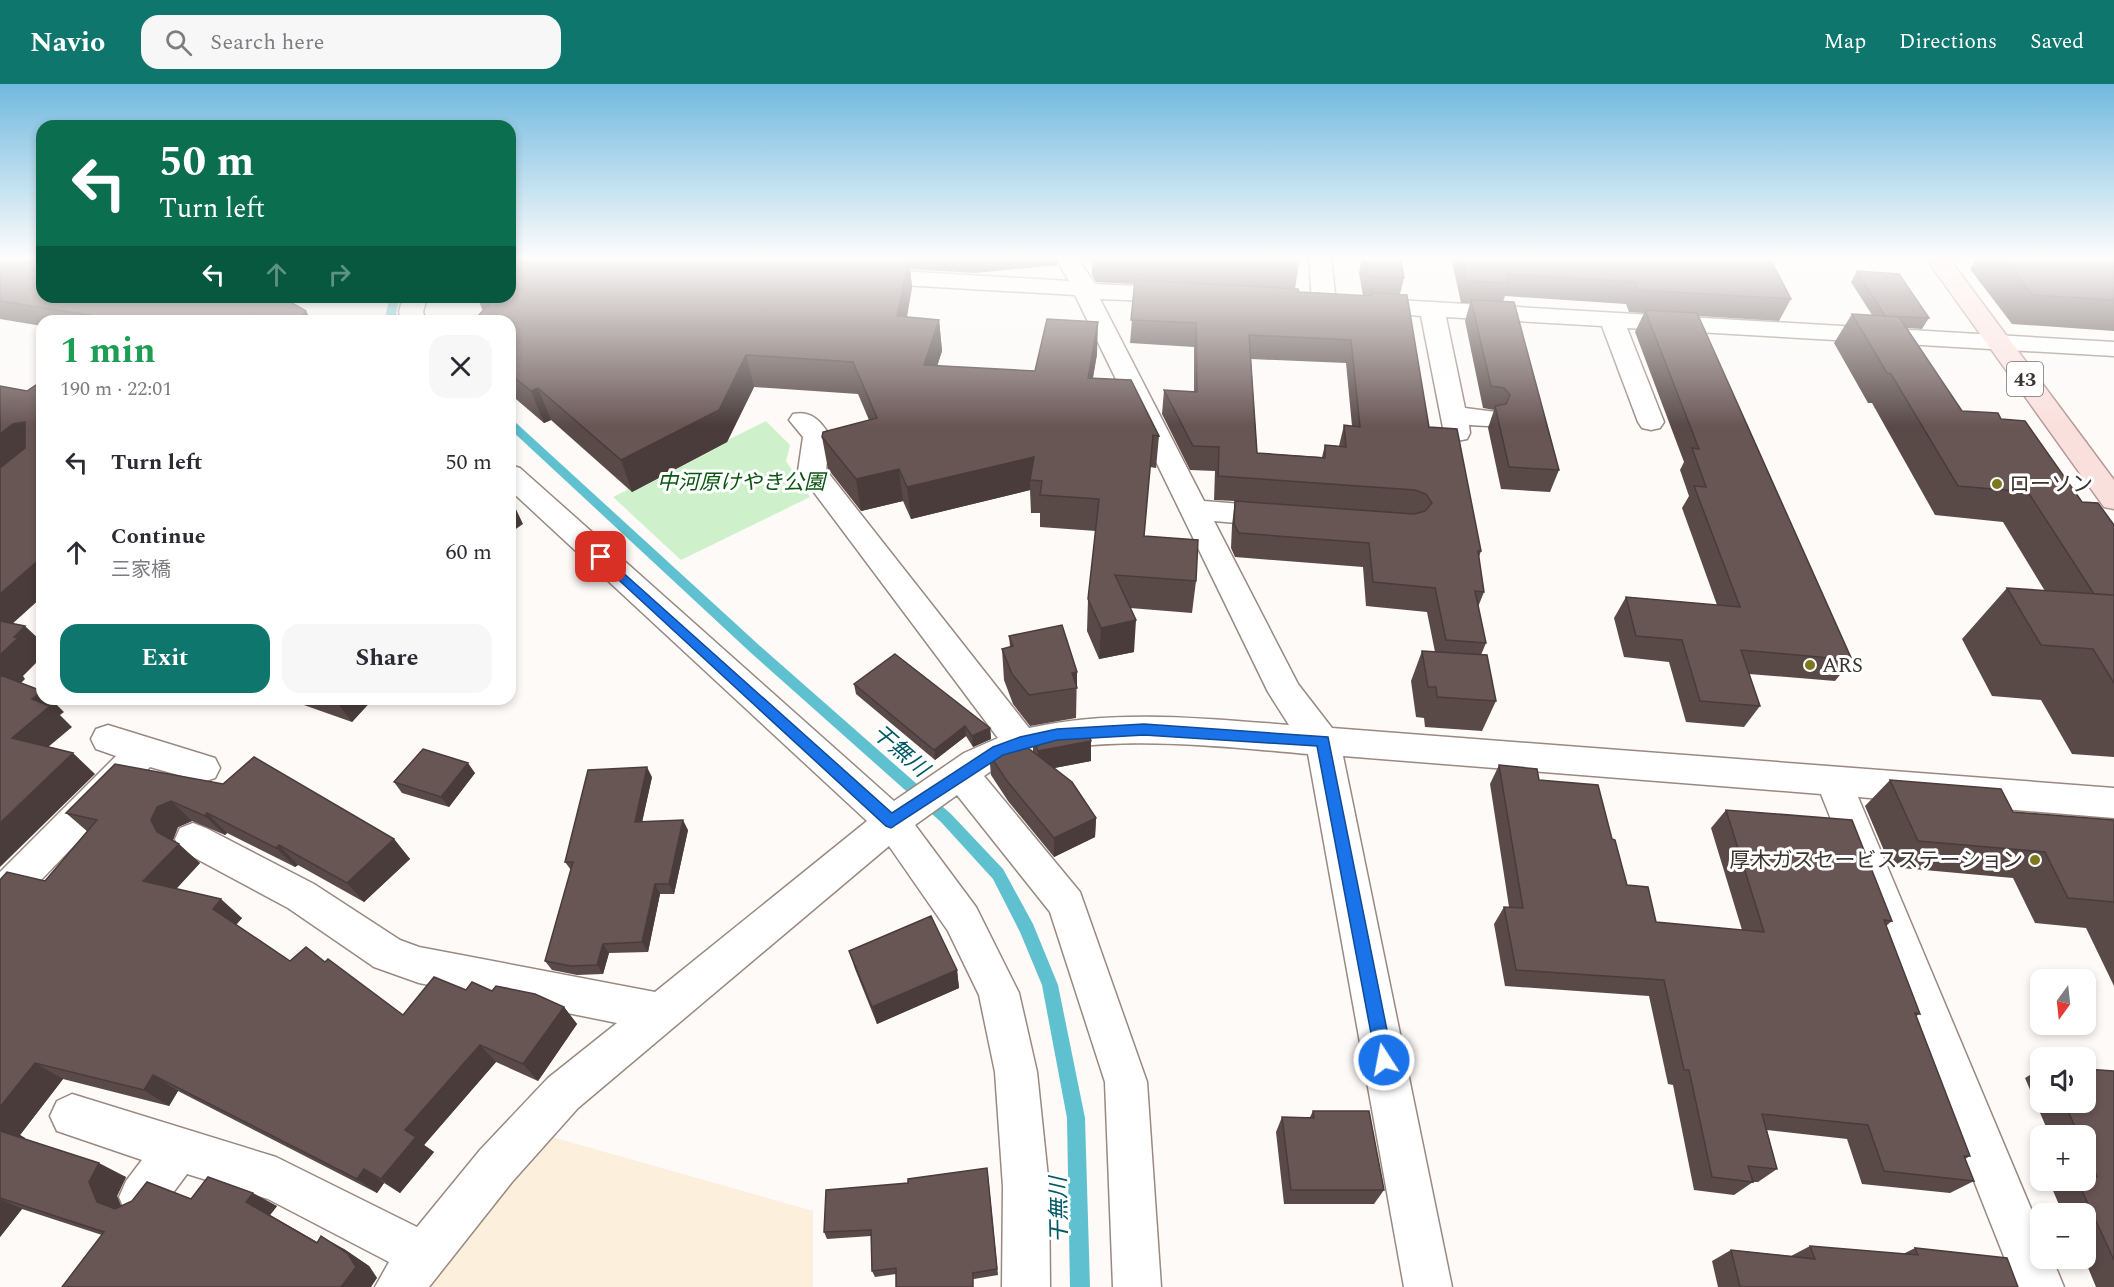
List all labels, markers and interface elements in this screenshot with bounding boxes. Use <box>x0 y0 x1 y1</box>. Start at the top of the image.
search box <box>141 15 561 69</box>
text: Navio <box>30 21 105 64</box>
icon: search <box>162 26 195 59</box>
text: Search here <box>210 26 324 59</box>
text: Map <box>1824 26 1866 58</box>
text: Directions <box>1899 26 1997 58</box>
text: Saved <box>2030 26 2084 58</box>
text: 50 m <box>159 131 254 194</box>
icon: left <box>60 144 138 222</box>
text: Turn left <box>159 188 265 230</box>
icon: left <box>197 258 230 291</box>
icon: ahead <box>260 258 293 291</box>
icon: right <box>323 258 356 291</box>
text: 1 min <box>60 324 156 379</box>
button: close <box>429 335 492 398</box>
road number: 43 <box>2007 362 2043 396</box>
text: 190 m · 22:01 <box>60 374 172 404</box>
icon: left <box>60 446 93 479</box>
text: Turn left <box>111 446 203 479</box>
text: 50 m <box>446 446 492 479</box>
park label: 中河原けやき公園 <box>657 467 828 499</box>
place label: ローソン <box>2009 469 2093 501</box>
marker: ローソン <box>1990 477 2004 491</box>
text: Continue <box>111 520 206 553</box>
pin <box>575 531 626 582</box>
icon: ahead <box>60 536 93 569</box>
text: 60 m <box>446 536 492 569</box>
icon: arrive <box>584 540 617 573</box>
text: 三家橋 <box>111 555 171 585</box>
button: Exit <box>60 624 270 693</box>
button: Share <box>282 624 492 693</box>
place label: ARS <box>1822 650 1863 682</box>
marker: ARS <box>1803 658 1817 672</box>
water label: 干無川 <box>864 717 937 787</box>
place label: 厚木ガスセービスステーション <box>1729 845 2023 877</box>
marker: 厚木ガスセービスステーション <box>2028 853 2042 867</box>
north arrow <box>2030 969 2096 1035</box>
map controls <box>2030 969 2096 1269</box>
position arrow <box>1352 1028 1416 1092</box>
button: sound <box>2030 1047 2096 1113</box>
button: + <box>2030 1125 2096 1191</box>
water label: 干無川 <box>1042 1175 1077 1243</box>
button: − <box>2030 1203 2096 1269</box>

